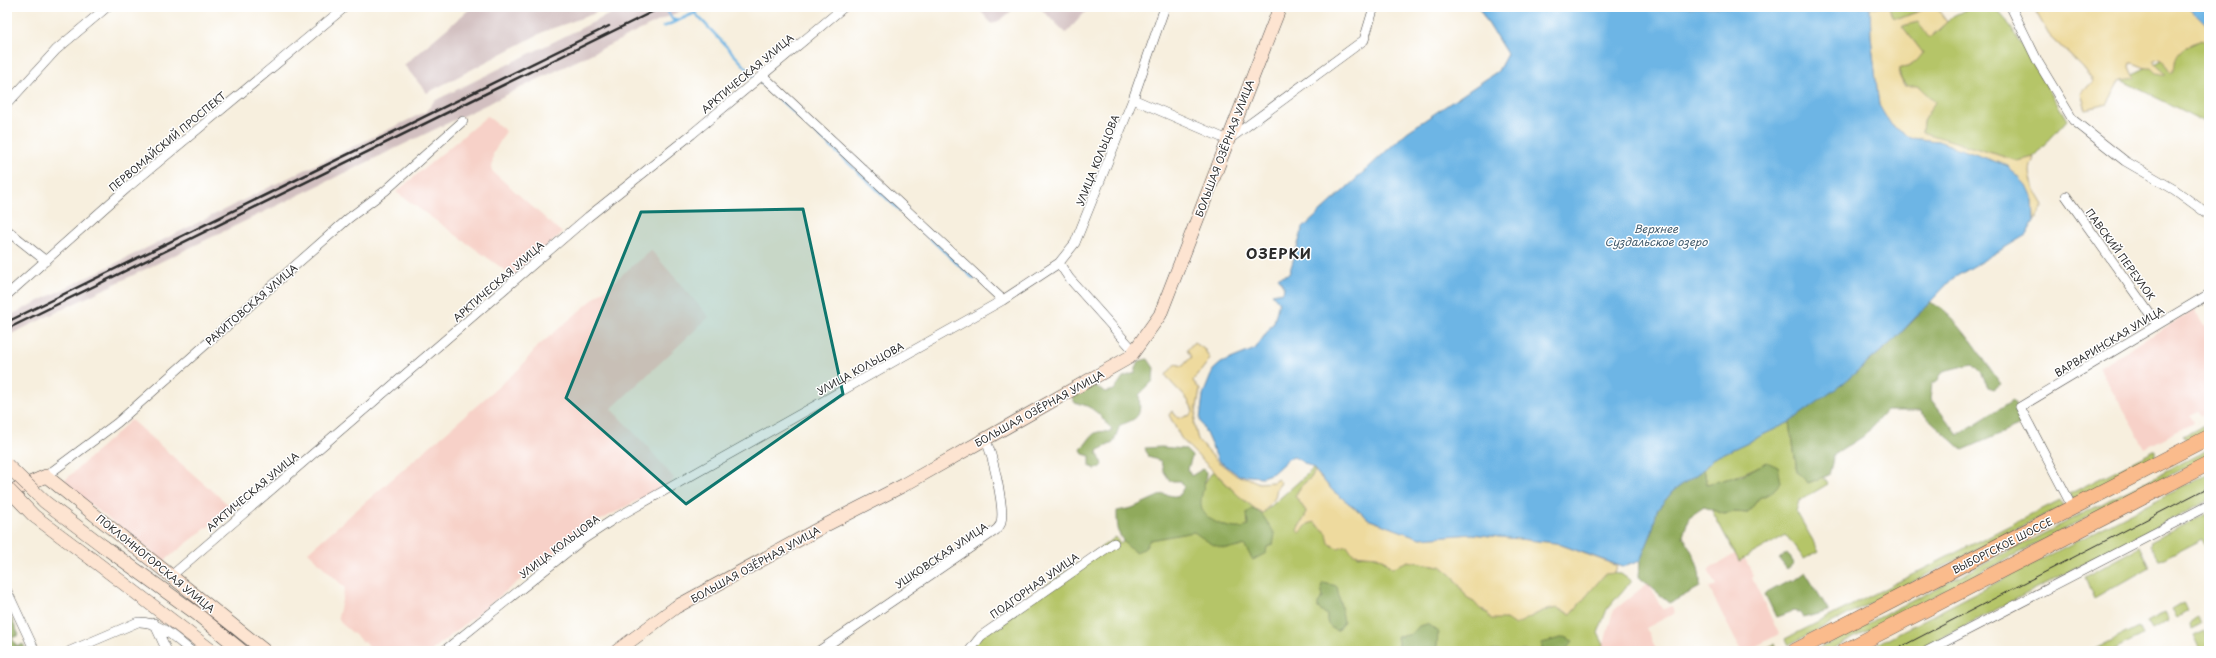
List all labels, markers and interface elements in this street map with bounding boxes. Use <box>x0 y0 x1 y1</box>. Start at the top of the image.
street label: АРКТИЧЕСКАЯ УЛИЦА <box>698 30 797 116</box>
street label: БОЛЬШАЯ ОЗЁРНАЯ УЛИЦА <box>1191 77 1257 219</box>
street label: ПЕРВОМАЙСКИЙ ПРОСПЕКТ <box>105 87 229 194</box>
street label: УЛИЦА КОЛЬЦОВА <box>1072 112 1122 208</box>
street label: ПАВСКИЙ ПЕРЕУЛОК <box>2083 205 2160 303</box>
water label: Верхнее Суздальское озеро <box>1605 220 1708 250</box>
street label: АРКТИЧЕСКАЯ УЛИЦА <box>449 237 547 325</box>
district label: ОЗЕРКИ <box>1246 243 1312 264</box>
street label: РАКИТОВСКАЯ УЛИЦА <box>202 260 301 348</box>
street label: ВАРВАРИНСКАЯ УЛИЦА <box>2051 302 2167 380</box>
street label: УЛИЦА КОЛЬЦОВА <box>814 338 906 398</box>
street label: БОЛЬШАЯ ОЗЁРНАЯ УЛИЦА <box>972 366 1107 450</box>
street label: АРКТИЧЕСКАЯ УЛИЦА <box>203 448 302 534</box>
street label: ПОКЛОННОГОРСКАЯ УЛИЦА <box>94 510 219 616</box>
street label: УЛИЦА КОЛЬЦОВА <box>516 511 602 581</box>
street label: ВЫБОРГСКОЕ ШОССЕ <box>1949 513 2055 577</box>
street label: УШКОВСКАЯ УЛИЦА <box>892 518 990 592</box>
street label: БОЛЬШАЯ ОЗЁРНАЯ УЛИЦА <box>688 522 823 606</box>
street label: ПОДГОРНАЯ УЛИЦА <box>987 548 1082 621</box>

